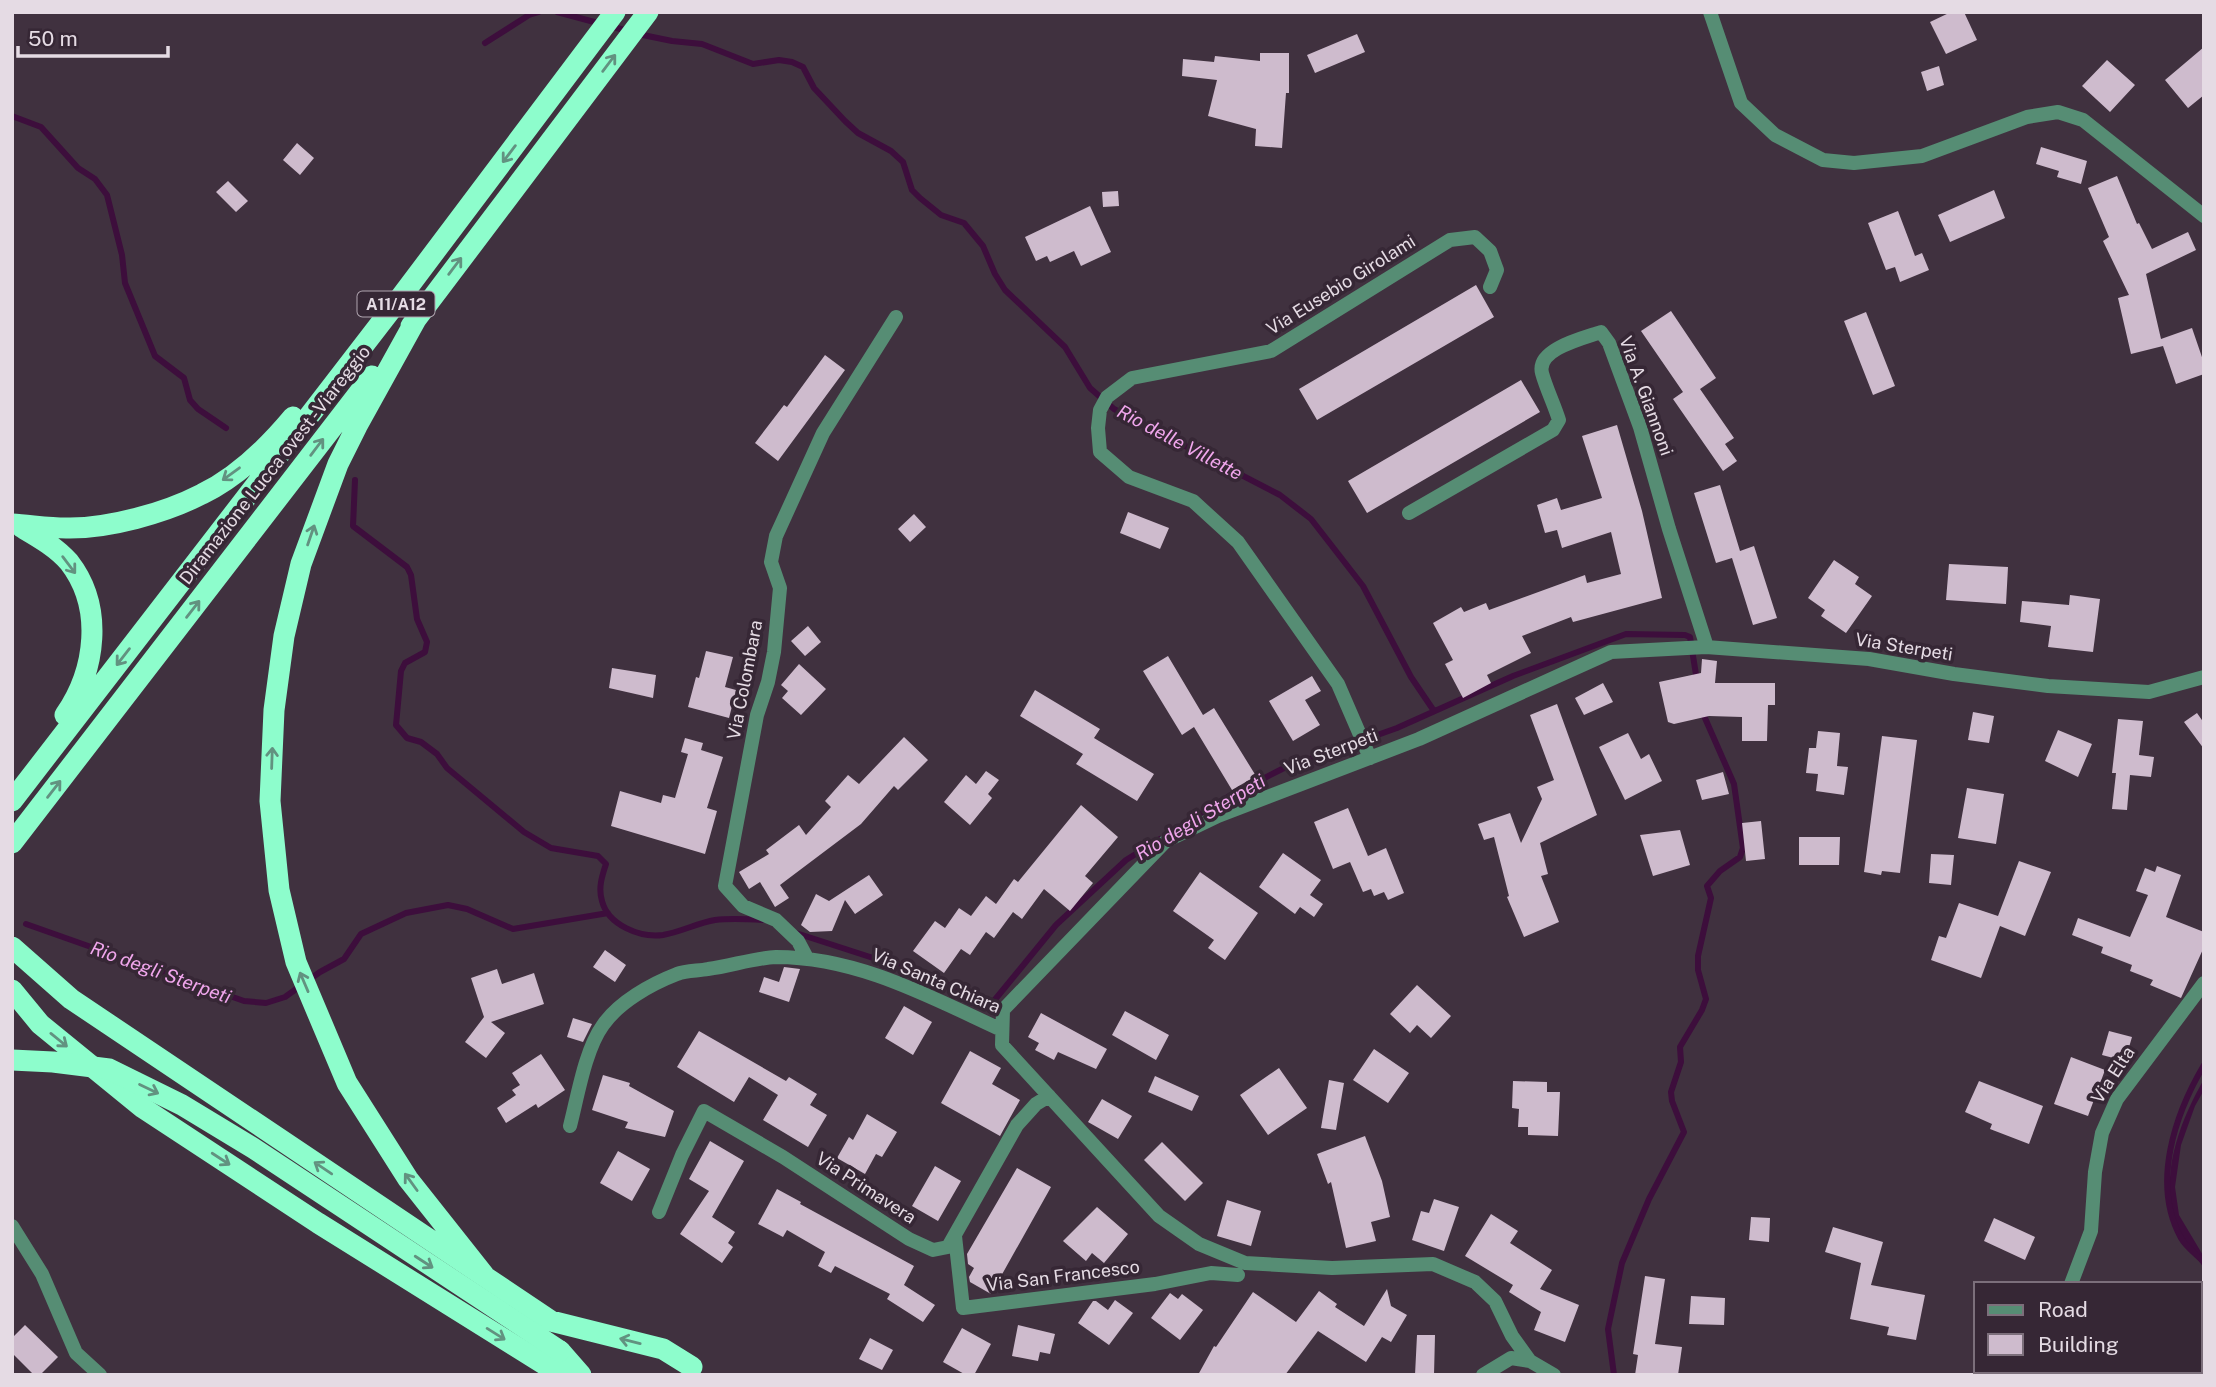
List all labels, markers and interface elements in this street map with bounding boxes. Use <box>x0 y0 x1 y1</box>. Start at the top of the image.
scale bar <box>18 14 168 58</box>
text: 50 m <box>28 26 78 51</box>
one-way arrow <box>602 54 617 73</box>
one-way arrow <box>502 144 517 163</box>
street label: Via Eusebio Girolami <box>1262 230 1419 339</box>
one-way arrow <box>448 258 463 276</box>
road number: A11/A12 <box>358 292 434 316</box>
street label: Via A. Giannoni <box>1615 333 1678 458</box>
street label: Diramazione Lucca ovest - Viareggio <box>175 341 374 588</box>
water label: Rio delle Villette <box>1114 400 1246 484</box>
one-way arrow <box>310 438 325 457</box>
one-way arrow <box>222 466 241 481</box>
one-way arrow <box>306 525 318 547</box>
one-way arrow <box>61 556 76 575</box>
one-way arrow <box>185 600 200 619</box>
street label: Via Colombara <box>723 618 766 742</box>
street label: Via Sterpeti <box>1854 628 1954 665</box>
one-way arrow <box>115 648 130 666</box>
street label: Via Sterpeti <box>1281 724 1381 779</box>
one-way arrow <box>266 747 279 770</box>
water label: Rio degli Sterpeti <box>1131 769 1269 865</box>
one-way arrow <box>46 780 61 799</box>
water label: Rio degli Sterpeti <box>88 936 235 1008</box>
street label: Via Santa Chiara <box>869 944 1004 1017</box>
one-way arrow <box>297 971 310 993</box>
one-way arrow <box>49 1032 67 1047</box>
street label: Via Elta <box>2086 1042 2139 1107</box>
one-way arrow <box>138 1082 159 1096</box>
street label: Via Primavera <box>812 1147 920 1228</box>
one-way arrow <box>210 1152 230 1166</box>
one-way arrow <box>314 1160 333 1175</box>
one-way arrow <box>404 1173 418 1192</box>
one-way arrow <box>414 1255 434 1269</box>
street label: Via San Francesco <box>985 1256 1141 1295</box>
legend <box>1974 1282 2202 1373</box>
text: Road <box>2038 1297 2088 1322</box>
one-way arrow <box>486 1327 506 1341</box>
text: Building <box>2038 1332 2119 1357</box>
one-way arrow <box>619 1334 642 1347</box>

